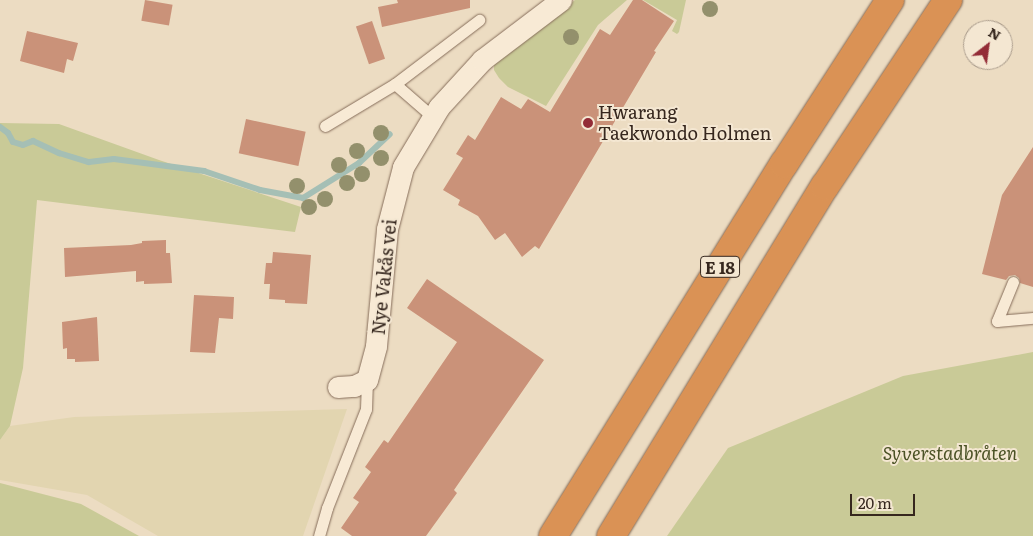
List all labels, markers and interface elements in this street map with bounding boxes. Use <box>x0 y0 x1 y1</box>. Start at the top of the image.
north arrow <box>963 20 1013 70</box>
text: N <box>985 21 1005 44</box>
place label: Hwarang Taekwondo Holmen <box>598 102 771 144</box>
marker: Hwarang Taekwondo Holmen <box>582 117 594 129</box>
street label: Nye Vakås vei <box>367 218 401 336</box>
road number: E 18 <box>700 253 740 280</box>
park label: Syverstadbråten <box>883 442 1017 464</box>
scale bar <box>853 484 918 516</box>
text: 20 m <box>858 491 892 514</box>

